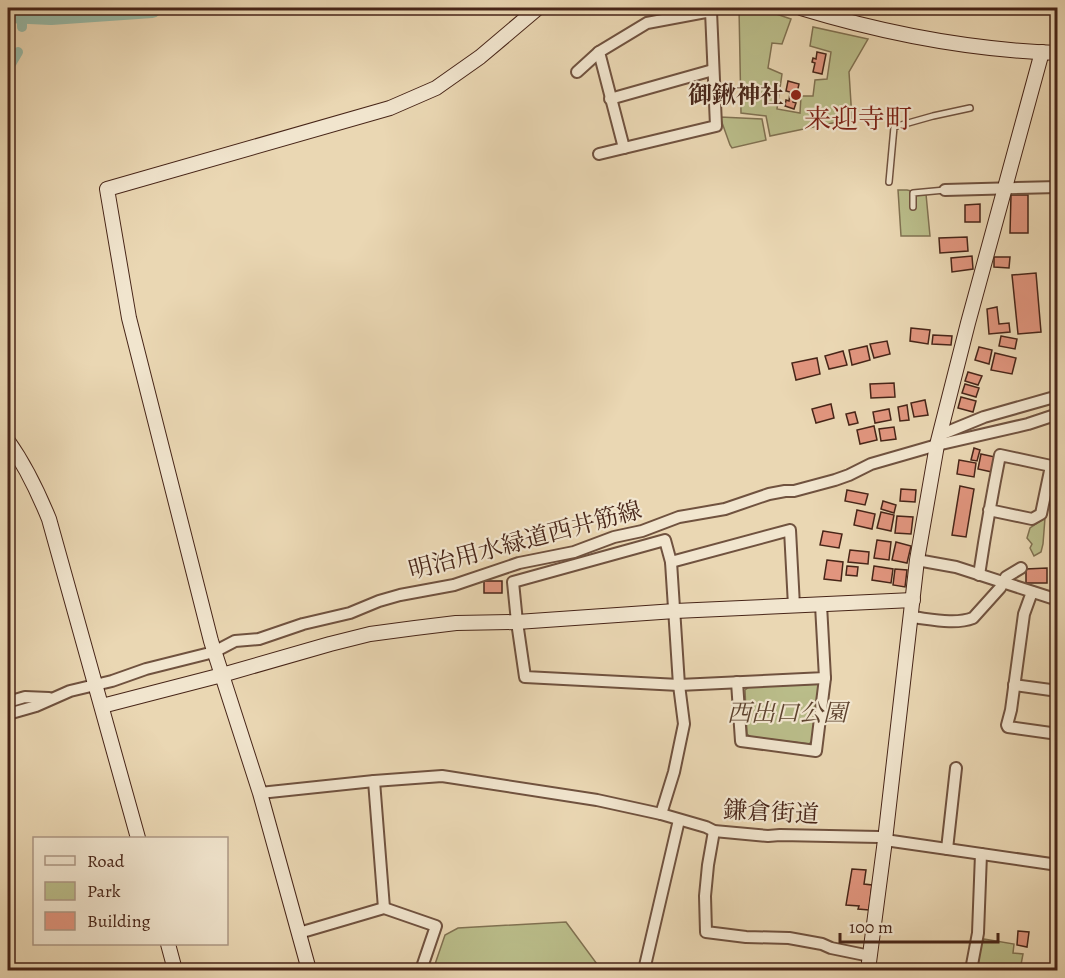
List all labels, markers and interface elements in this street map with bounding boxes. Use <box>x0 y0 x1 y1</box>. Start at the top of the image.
place label: 御鍬神社 <box>688 79 784 111</box>
marker: 御鍬神社 <box>789 88 803 102</box>
district label: 来迎寺町 <box>804 101 912 137</box>
street label: 明治用水緑道西井筋線 <box>405 493 645 587</box>
park label: 西出口公園 <box>727 697 851 729</box>
street label: 鎌倉街道 <box>722 794 820 830</box>
legend <box>33 837 228 945</box>
text: Road <box>87 849 125 873</box>
text: Park <box>87 879 121 903</box>
scale bar <box>840 906 998 944</box>
text: Building <box>87 909 151 933</box>
text: 100 m <box>849 915 893 939</box>

